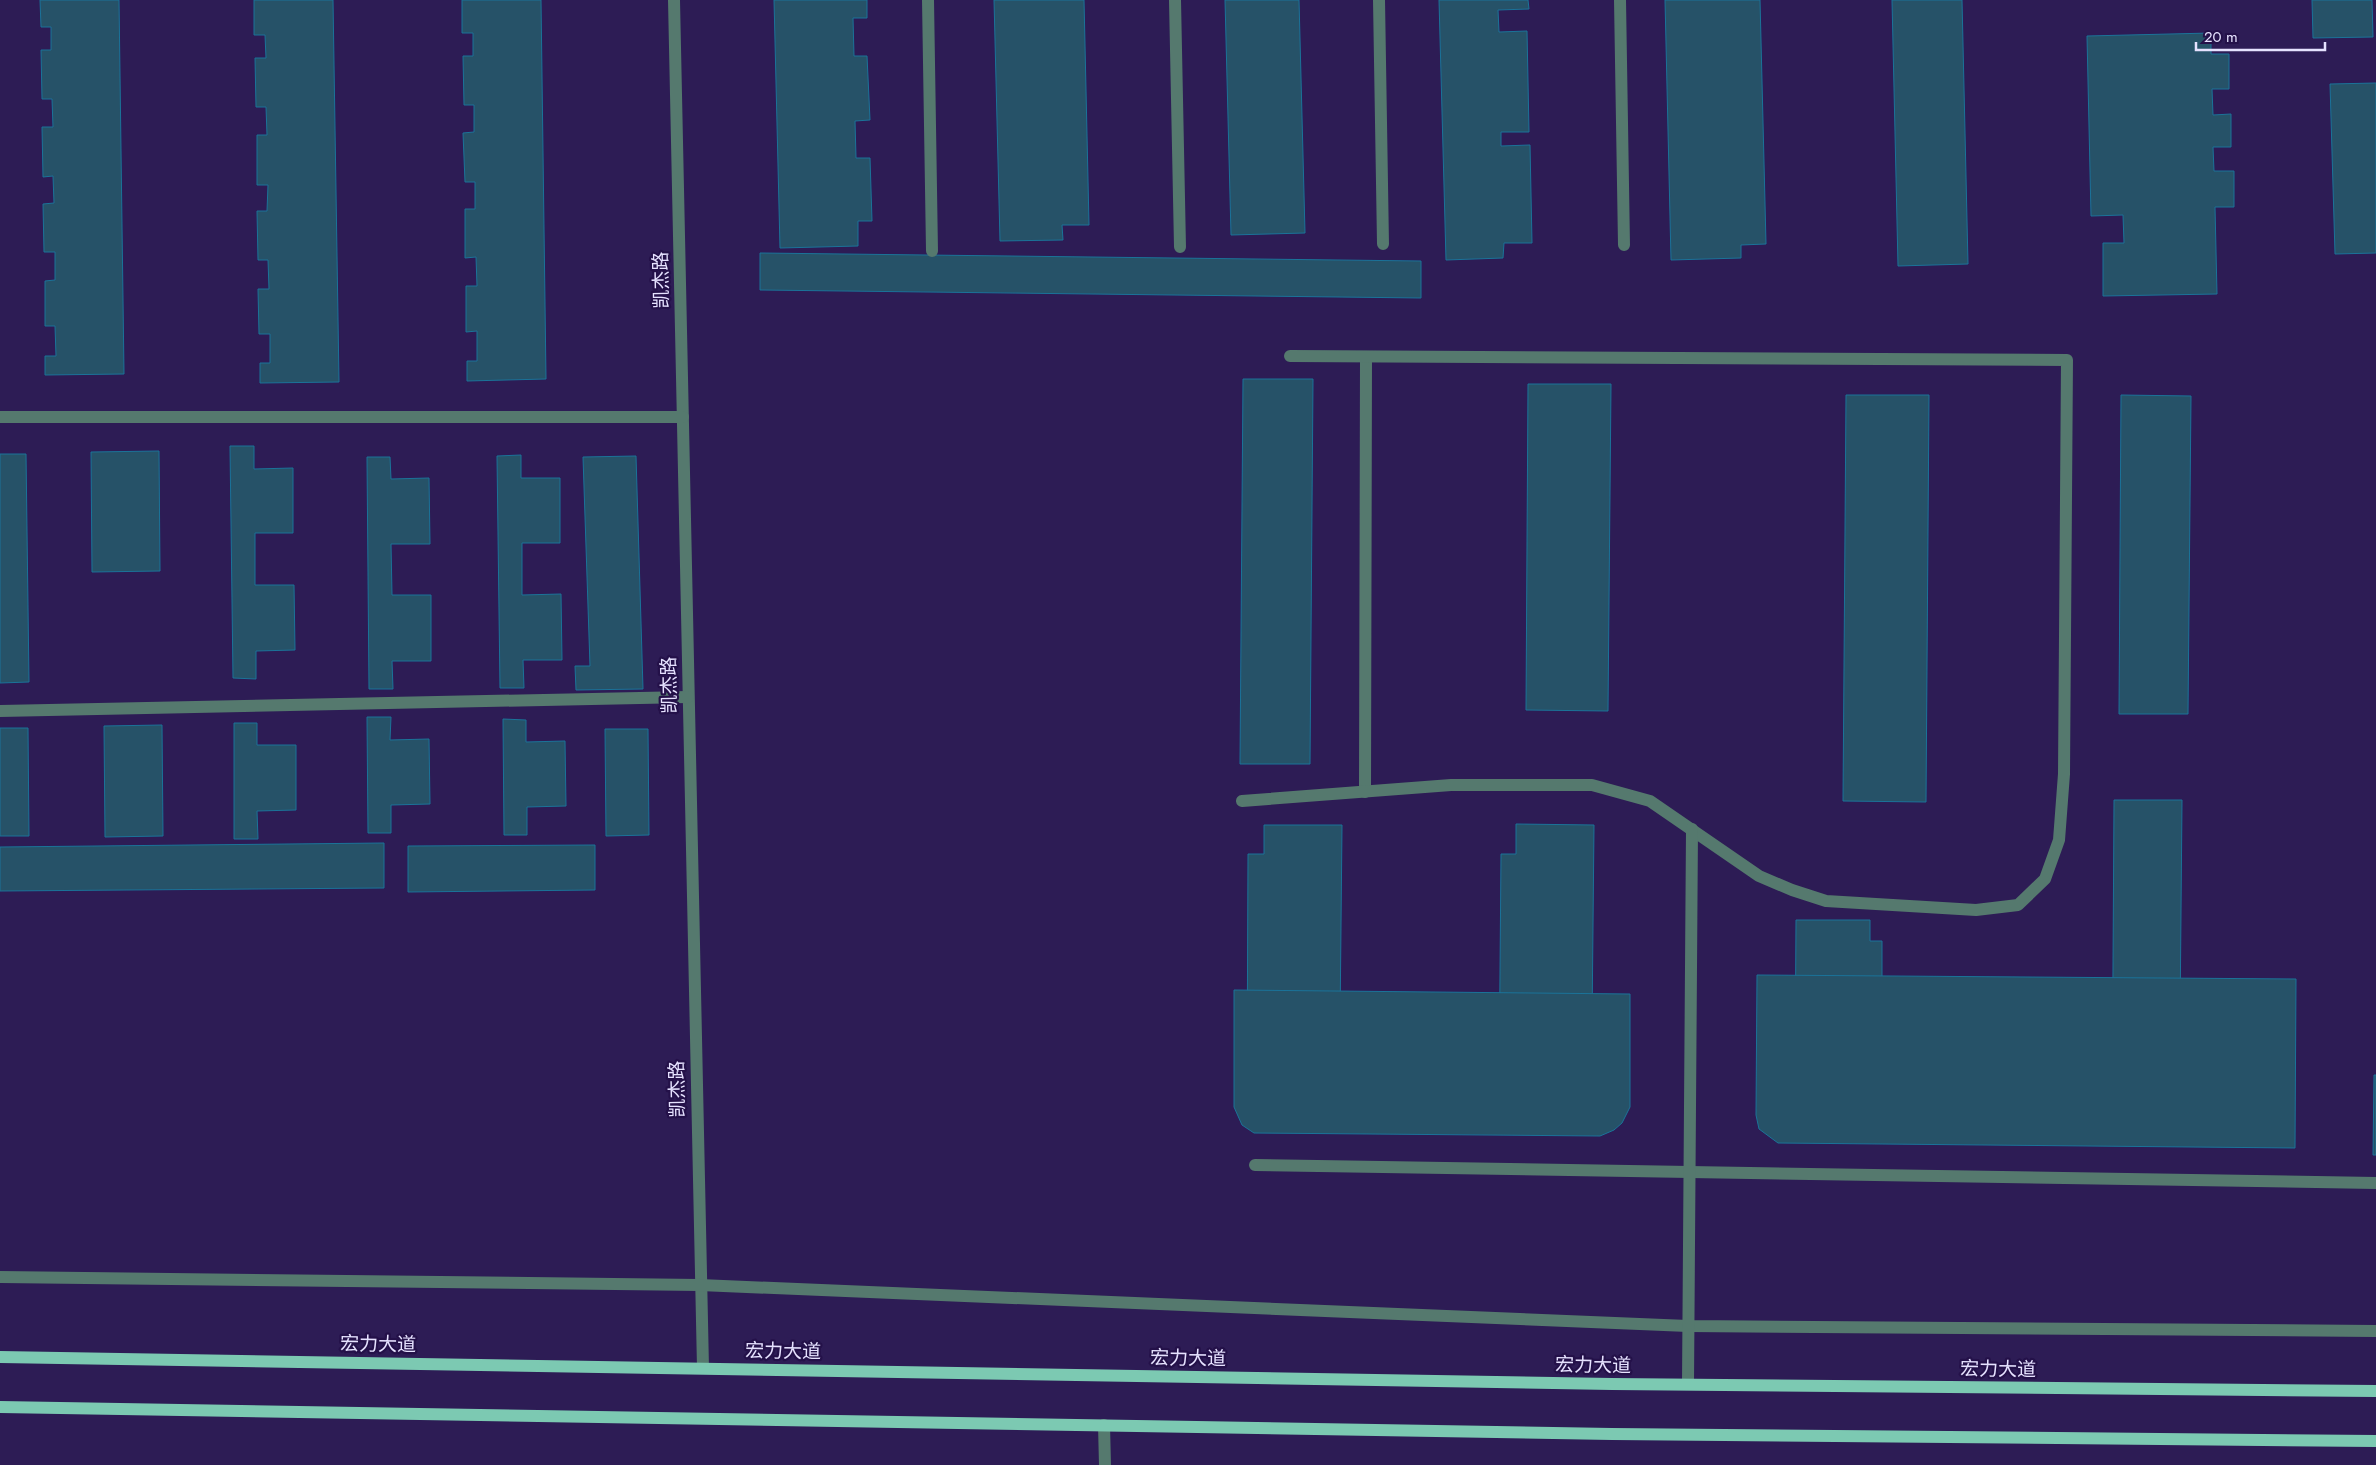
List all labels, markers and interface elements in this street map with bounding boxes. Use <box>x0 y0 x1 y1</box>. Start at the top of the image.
scale bar <box>2196 20 2325 52</box>
text: 20 m <box>2204 26 2238 48</box>
street label: 凯杰路 <box>647 251 675 309</box>
street label: 凯杰路 <box>655 656 683 714</box>
street label: 凯杰路 <box>663 1060 691 1118</box>
street label: 宏力大道 <box>340 1330 416 1358</box>
street label: 宏力大道 <box>745 1337 821 1365</box>
street label: 宏力大道 <box>1150 1344 1226 1372</box>
street label: 宏力大道 <box>1555 1351 1631 1379</box>
street label: 宏力大道 <box>1960 1355 2036 1383</box>

